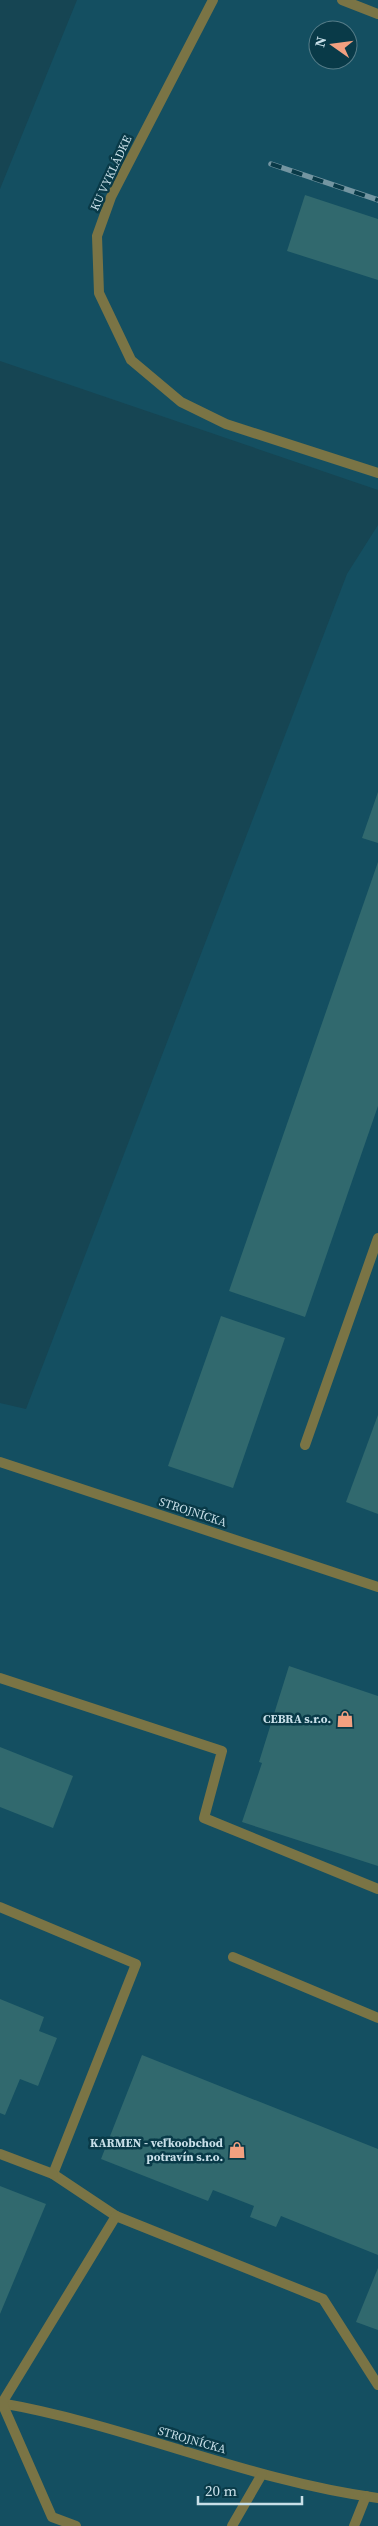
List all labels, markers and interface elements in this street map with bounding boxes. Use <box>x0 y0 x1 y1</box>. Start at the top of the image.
north arrow <box>308 20 358 70</box>
text: N <box>309 34 331 49</box>
street label: KU VYKLÁDKE <box>87 133 135 213</box>
street label: STROJNÍCKA <box>157 1494 229 1530</box>
shop icon: CEBRA s.r.o. <box>335 1709 355 1729</box>
place label: CEBRA s.r.o. <box>263 1711 331 1727</box>
place label: KARMEN - veľkoobchod potravín s.r.o. <box>90 2135 223 2165</box>
shop icon: KARMEN - veľkoobchod potravín s.r.o. <box>227 2140 247 2160</box>
street label: STROJNÍCKA <box>156 2423 228 2457</box>
scale bar <box>198 2474 302 2506</box>
text: 20 m <box>205 2480 237 2501</box>

